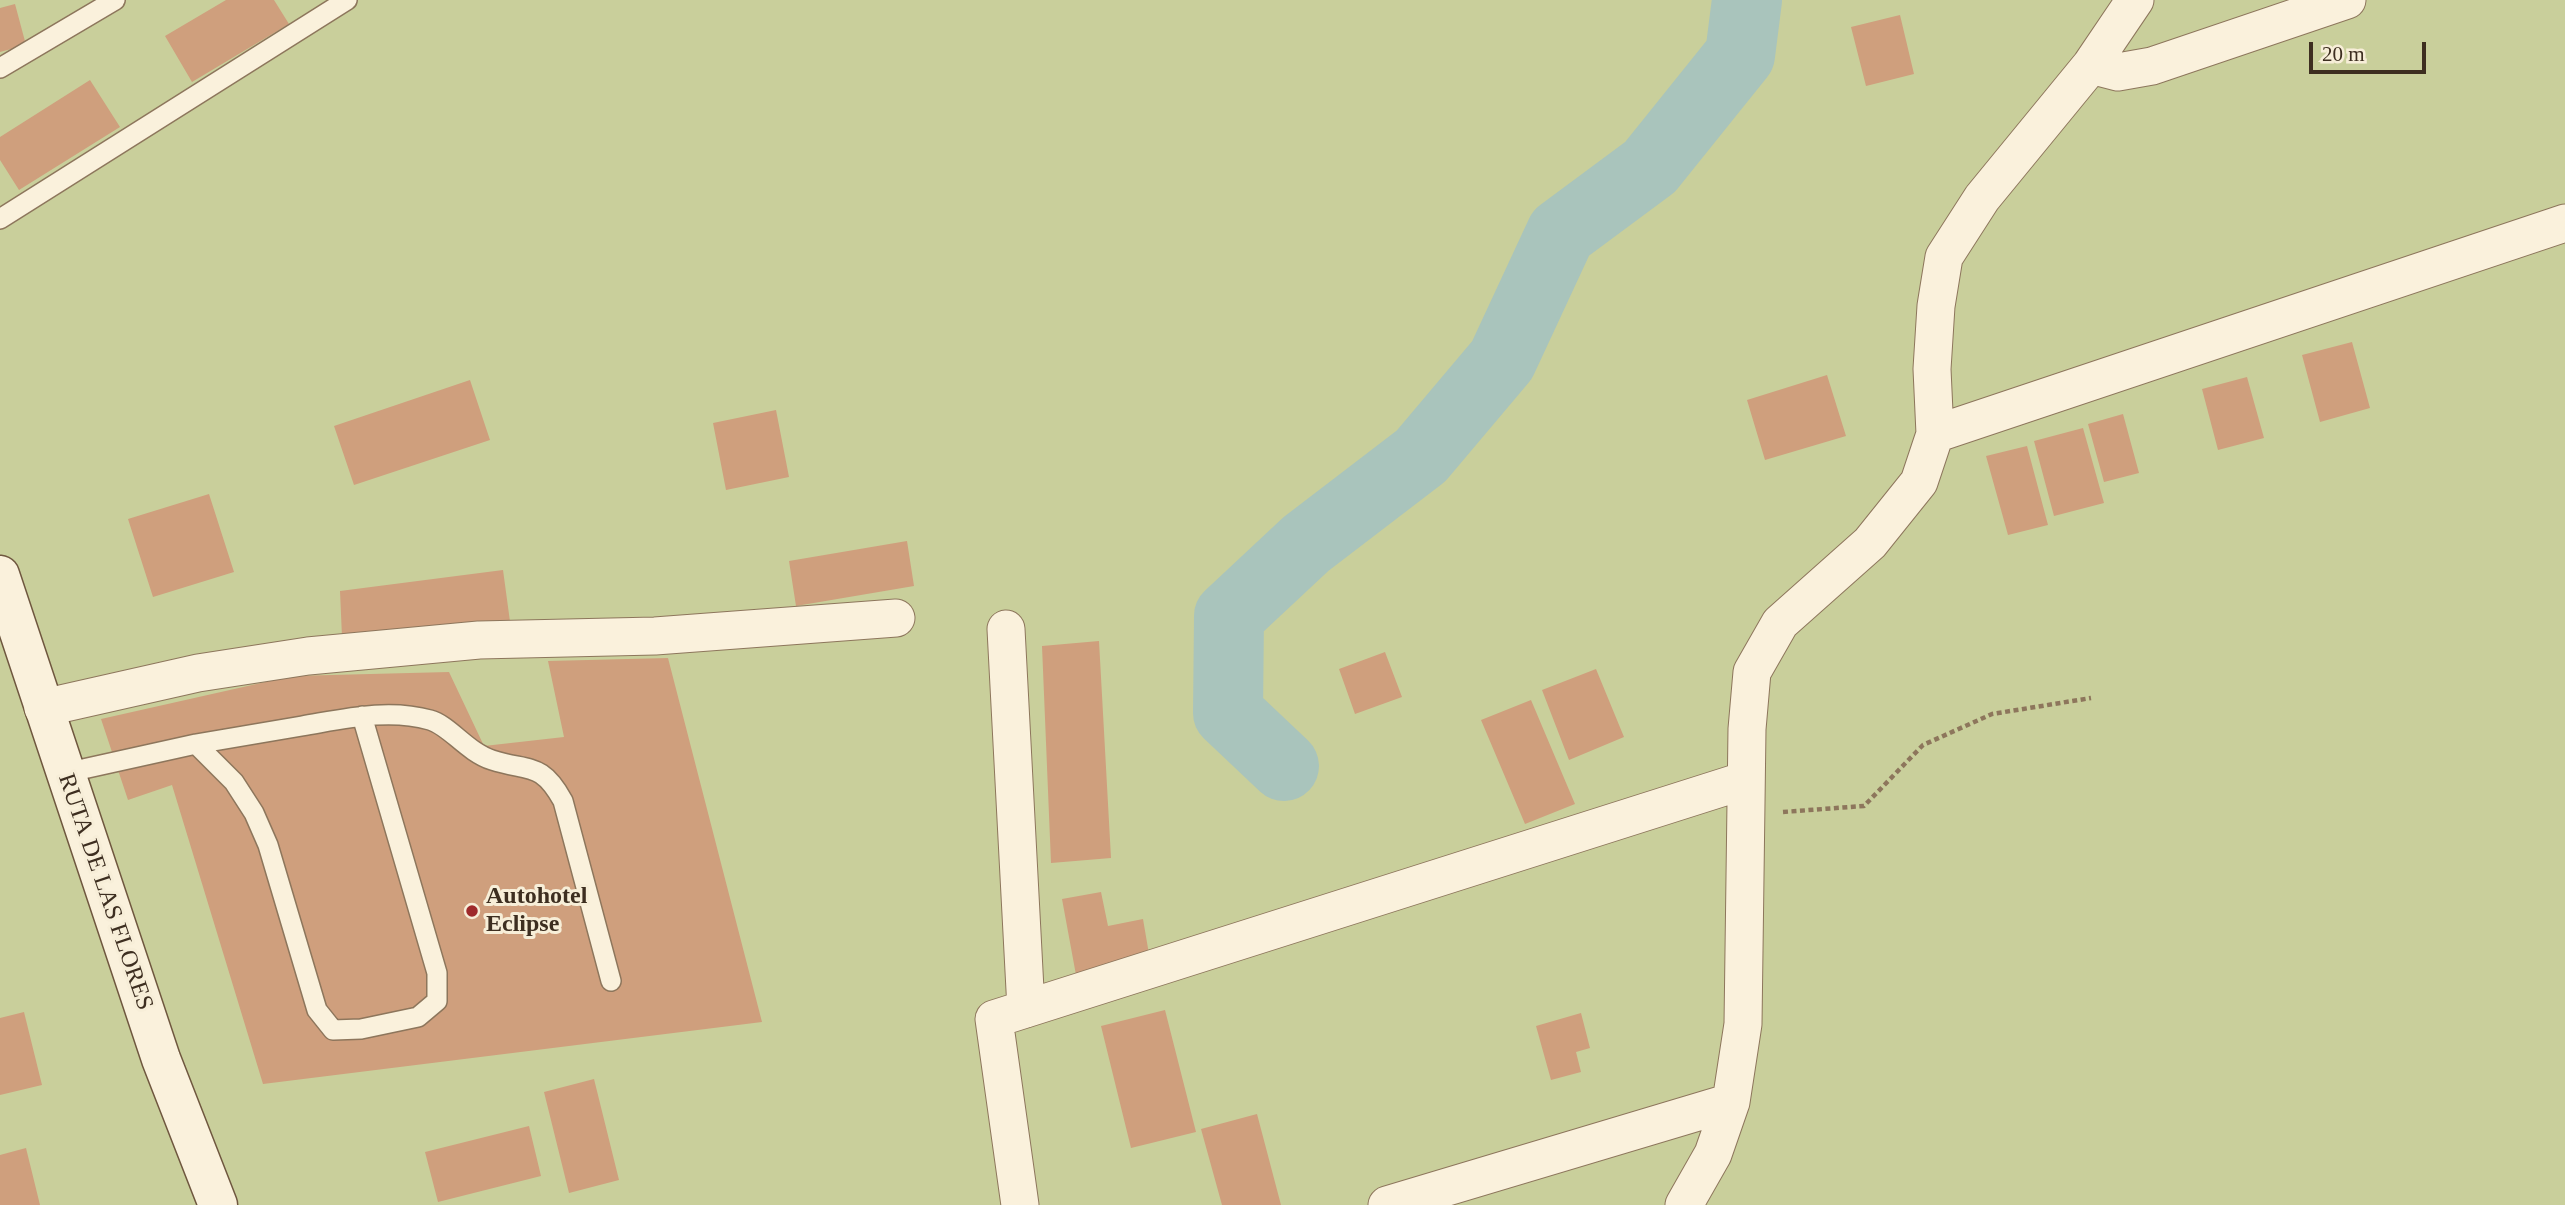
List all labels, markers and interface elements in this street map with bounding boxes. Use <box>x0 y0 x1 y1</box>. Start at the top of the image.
scale bar <box>2313 28 2430 72</box>
text: 20 m <box>2322 42 2365 66</box>
street label: RUTA DE LAS FLORES <box>51 770 159 1014</box>
place label: Autohotel Eclipse <box>486 883 587 939</box>
marker: Autohotel Eclipse <box>464 903 480 919</box>

